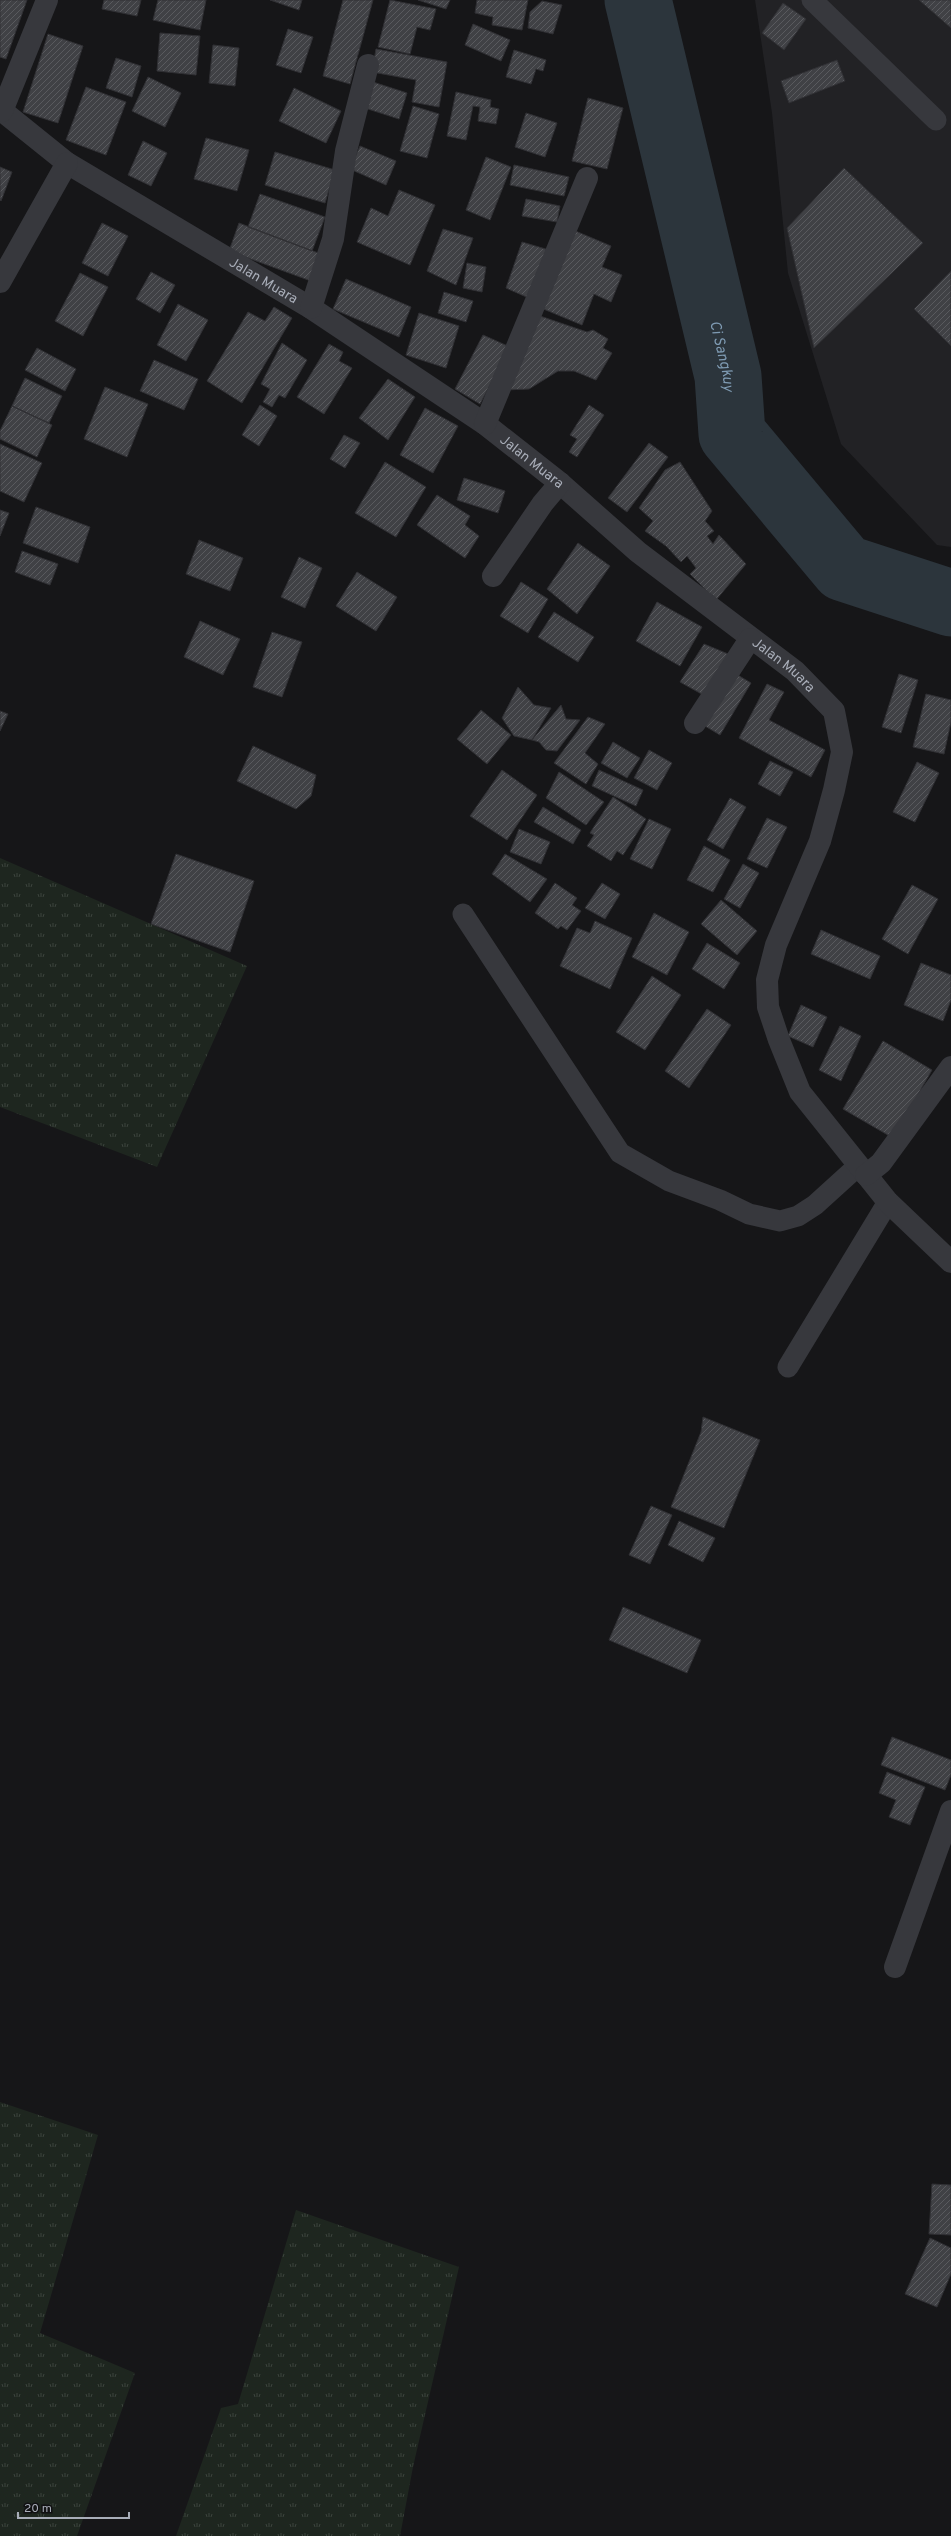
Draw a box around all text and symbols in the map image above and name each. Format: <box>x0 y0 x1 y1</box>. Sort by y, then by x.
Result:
street label: Jalan Muara <box>226 254 300 308</box>
water label: Ci Sangkuy <box>704 319 737 394</box>
street label: Jalan Muara <box>496 432 567 493</box>
street label: Jalan Muara <box>748 635 818 696</box>
scale bar <box>18 2494 129 2520</box>
text: 20 m <box>24 2501 52 2517</box>

